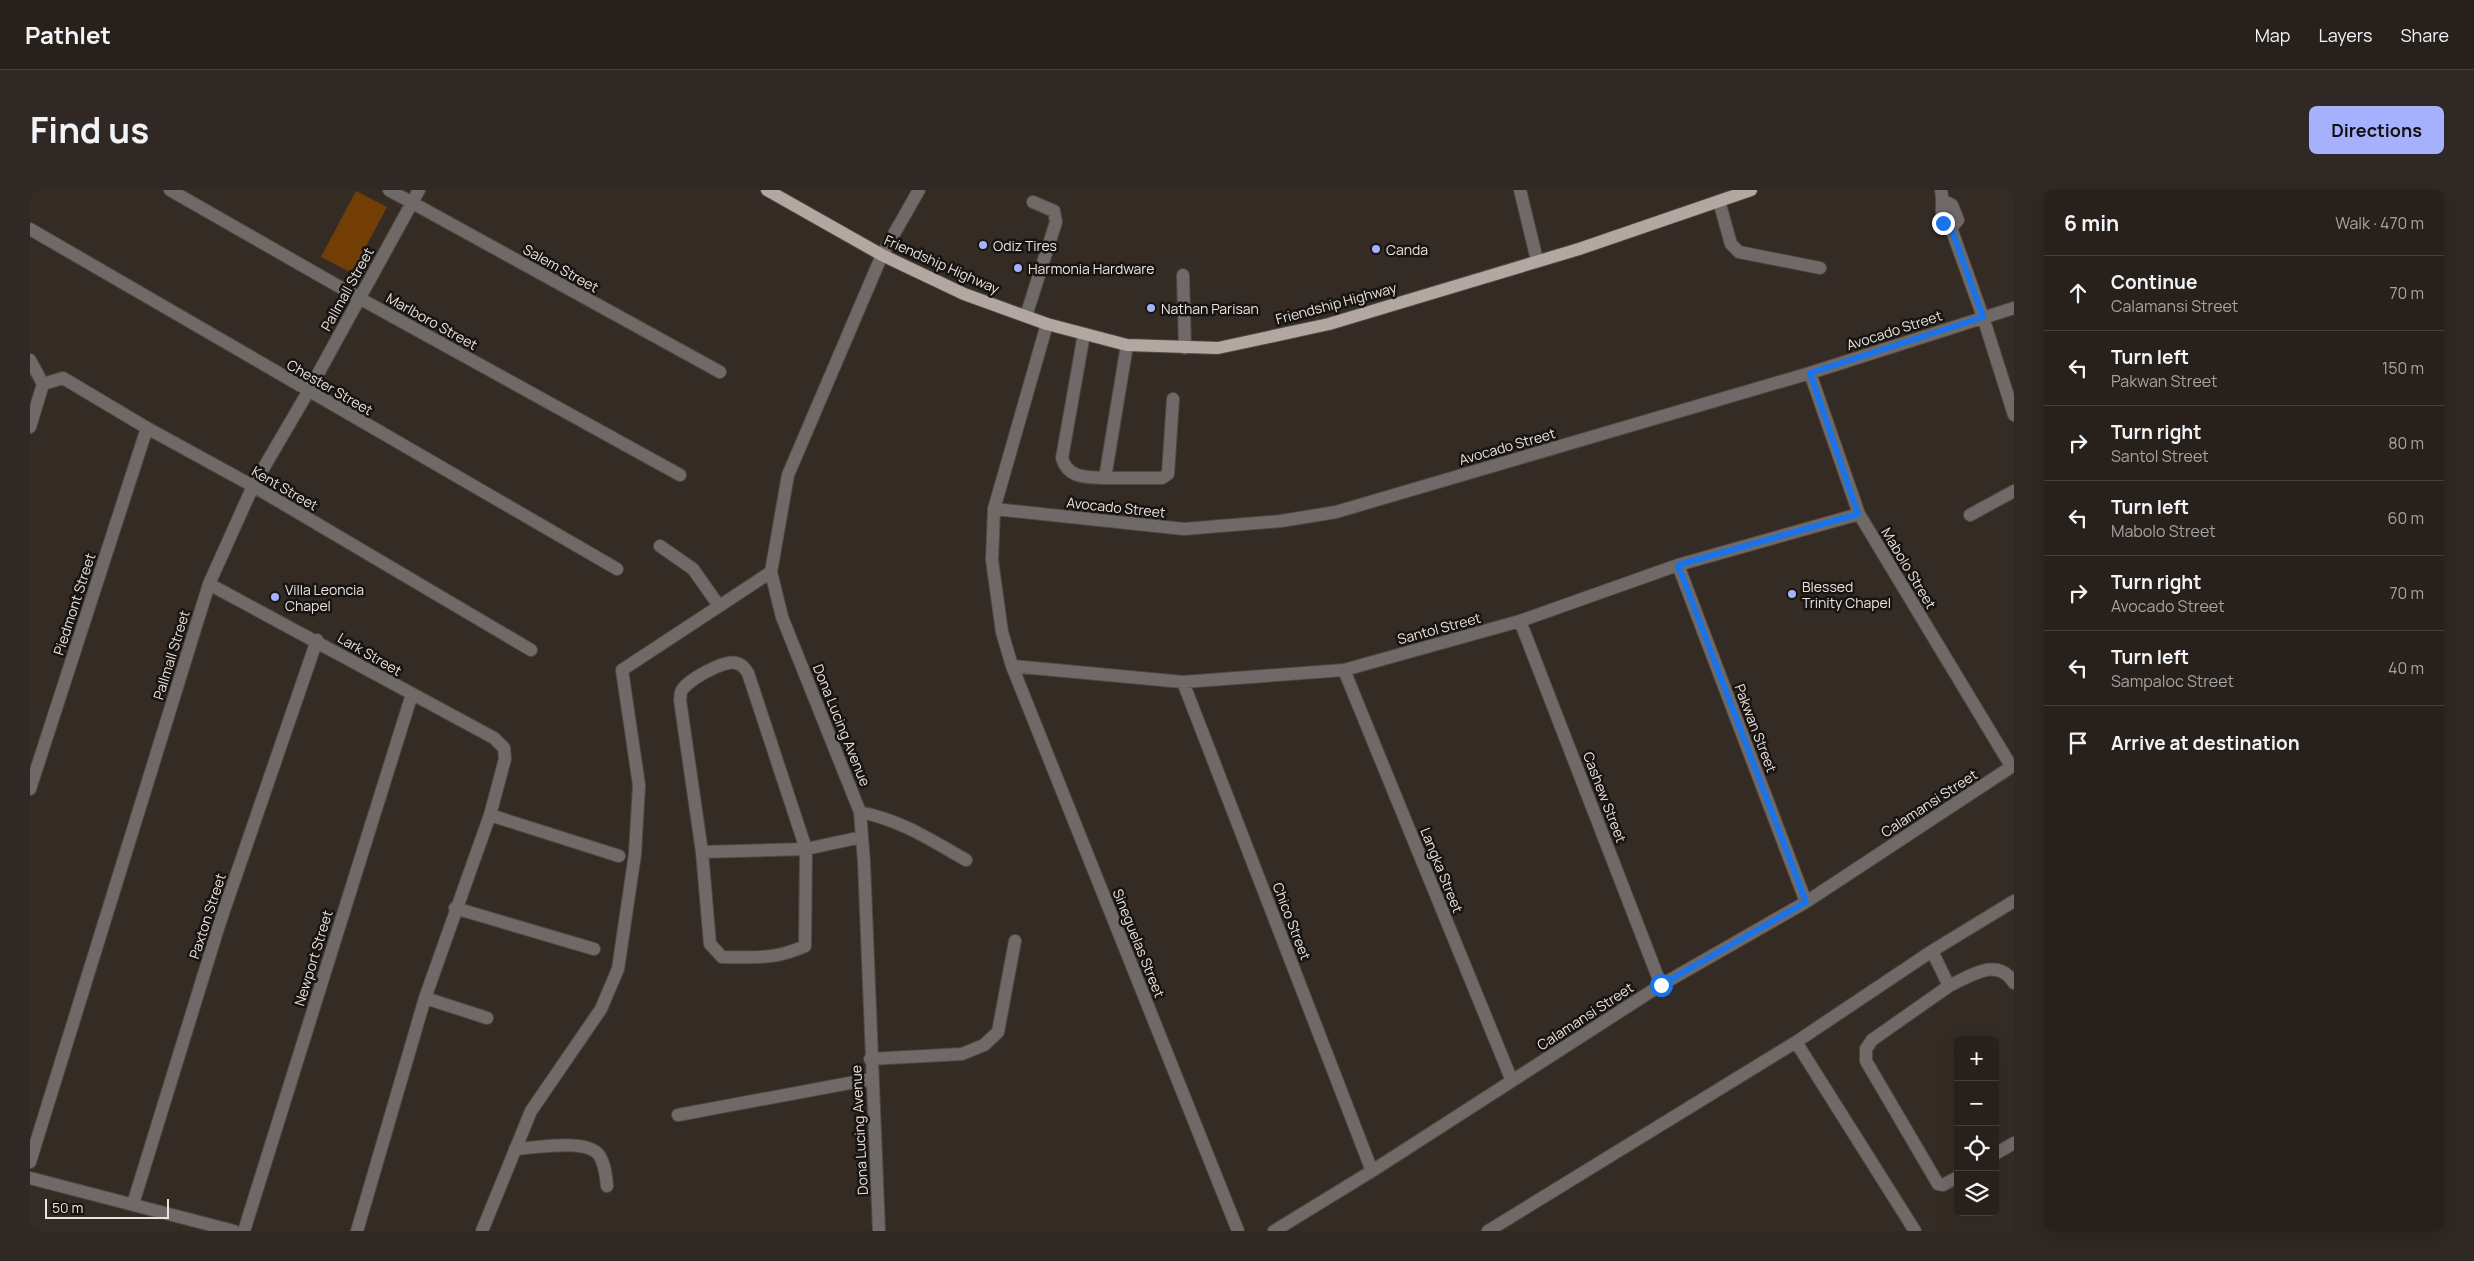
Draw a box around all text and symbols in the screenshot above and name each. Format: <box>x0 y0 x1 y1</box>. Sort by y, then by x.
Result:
text: Pathlet <box>25 18 111 51</box>
text: Map <box>2255 23 2290 47</box>
text: Layers <box>2318 23 2372 47</box>
text: Share <box>2400 23 2449 47</box>
text: Find us <box>30 106 149 154</box>
button: Directions <box>2309 106 2444 154</box>
text: 6 min <box>2064 209 2119 237</box>
route end <box>1932 212 1955 235</box>
text: Walk · 470 m <box>2335 212 2424 234</box>
street label: Friendship Highway <box>881 230 1003 298</box>
place label: Odiz Tires <box>993 236 1057 255</box>
street label: Salem Street <box>520 239 602 297</box>
marker: Odiz Tires <box>977 239 989 251</box>
place label: Canda <box>1386 240 1428 259</box>
marker: Canda <box>1370 243 1382 255</box>
street label: Pallmall Street <box>316 244 378 334</box>
place label: Harmonia Hardware <box>1028 259 1154 278</box>
marker: Harmonia Hardware <box>1012 262 1024 274</box>
text: Continue <box>2111 269 2197 295</box>
street label: Friendship Highway <box>1273 278 1399 328</box>
icon: ahead <box>2064 279 2092 307</box>
text: 70 m <box>2389 282 2424 304</box>
street label: Marlboro Street <box>383 288 481 354</box>
text: Calamansi Street <box>2111 295 2238 317</box>
place label: Nathan Parisan <box>1161 299 1259 318</box>
marker: Nathan Parisan <box>1145 302 1157 314</box>
street label: Avocado Street <box>1844 305 1945 354</box>
text: Turn left <box>2111 344 2189 370</box>
icon: left <box>2064 354 2092 382</box>
street label: Chester Street <box>284 355 377 420</box>
text: 150 m <box>2382 357 2424 379</box>
text: Pakwan Street <box>2111 370 2218 392</box>
text: Turn right <box>2111 419 2201 445</box>
street label: Avocado Street <box>1457 423 1558 469</box>
icon: right <box>2064 429 2092 457</box>
text: 80 m <box>2388 432 2424 454</box>
text: Santol Street <box>2111 445 2209 467</box>
street label: Kent Street <box>248 461 322 515</box>
street label: Avocado Street <box>1066 492 1167 522</box>
text: Turn left <box>2111 494 2189 520</box>
icon: left <box>2064 504 2092 532</box>
text: 60 m <box>2388 507 2424 529</box>
text: Mabolo Street <box>2111 520 2216 542</box>
street label: Mabolo Street <box>1877 524 1941 612</box>
street label: Piedmont Street <box>49 550 100 657</box>
text: Turn right <box>2111 569 2201 595</box>
place label: Blessed Trinity Chapel <box>1802 577 1891 612</box>
icon: right <box>2064 579 2092 607</box>
place label: Villa Leoncia Chapel <box>285 580 364 615</box>
text: 70 m <box>2389 582 2424 604</box>
marker: Blessed Trinity Chapel <box>1786 588 1798 600</box>
marker: Villa Leoncia Chapel <box>269 591 281 603</box>
text: Avocado Street <box>2111 595 2225 617</box>
street label: Pallmall Street <box>148 608 194 702</box>
street label: Santol Street <box>1395 608 1483 648</box>
street label: Lark Street <box>335 628 406 680</box>
text: Turn left <box>2111 644 2189 670</box>
icon: left <box>2064 654 2092 682</box>
text: 40 m <box>2388 657 2424 679</box>
street label: Dona Lucing Avenue <box>809 661 875 789</box>
text: Sampaloc Street <box>2111 670 2234 692</box>
street label: Pakwan Street <box>1730 681 1782 775</box>
icon: arrive <box>2064 729 2092 757</box>
text: Arrive at destination <box>2111 730 2300 756</box>
street label: Cashew Street <box>1579 749 1631 846</box>
street label: Calamansi Street <box>1877 764 1981 841</box>
street label: Langka Street <box>1416 825 1468 916</box>
street label: Paxton Street <box>184 870 230 961</box>
street label: Chico Street <box>1269 880 1316 963</box>
street label: Sineguelas Street <box>1109 886 1170 1000</box>
street label: Newport Street <box>289 907 337 1008</box>
route start <box>1650 974 1673 997</box>
street label: Calamansi Street <box>1533 977 1637 1054</box>
map controls <box>1954 1036 1999 1216</box>
button: + <box>1954 1036 1999 1081</box>
street label: Dona Lucing Avenue <box>846 1064 872 1196</box>
button: − <box>1954 1081 1999 1126</box>
button: locate <box>1954 1126 1999 1171</box>
button: layers <box>1954 1171 1999 1216</box>
scale bar <box>45 1196 169 1219</box>
text: 50 m <box>52 1198 83 1217</box>

